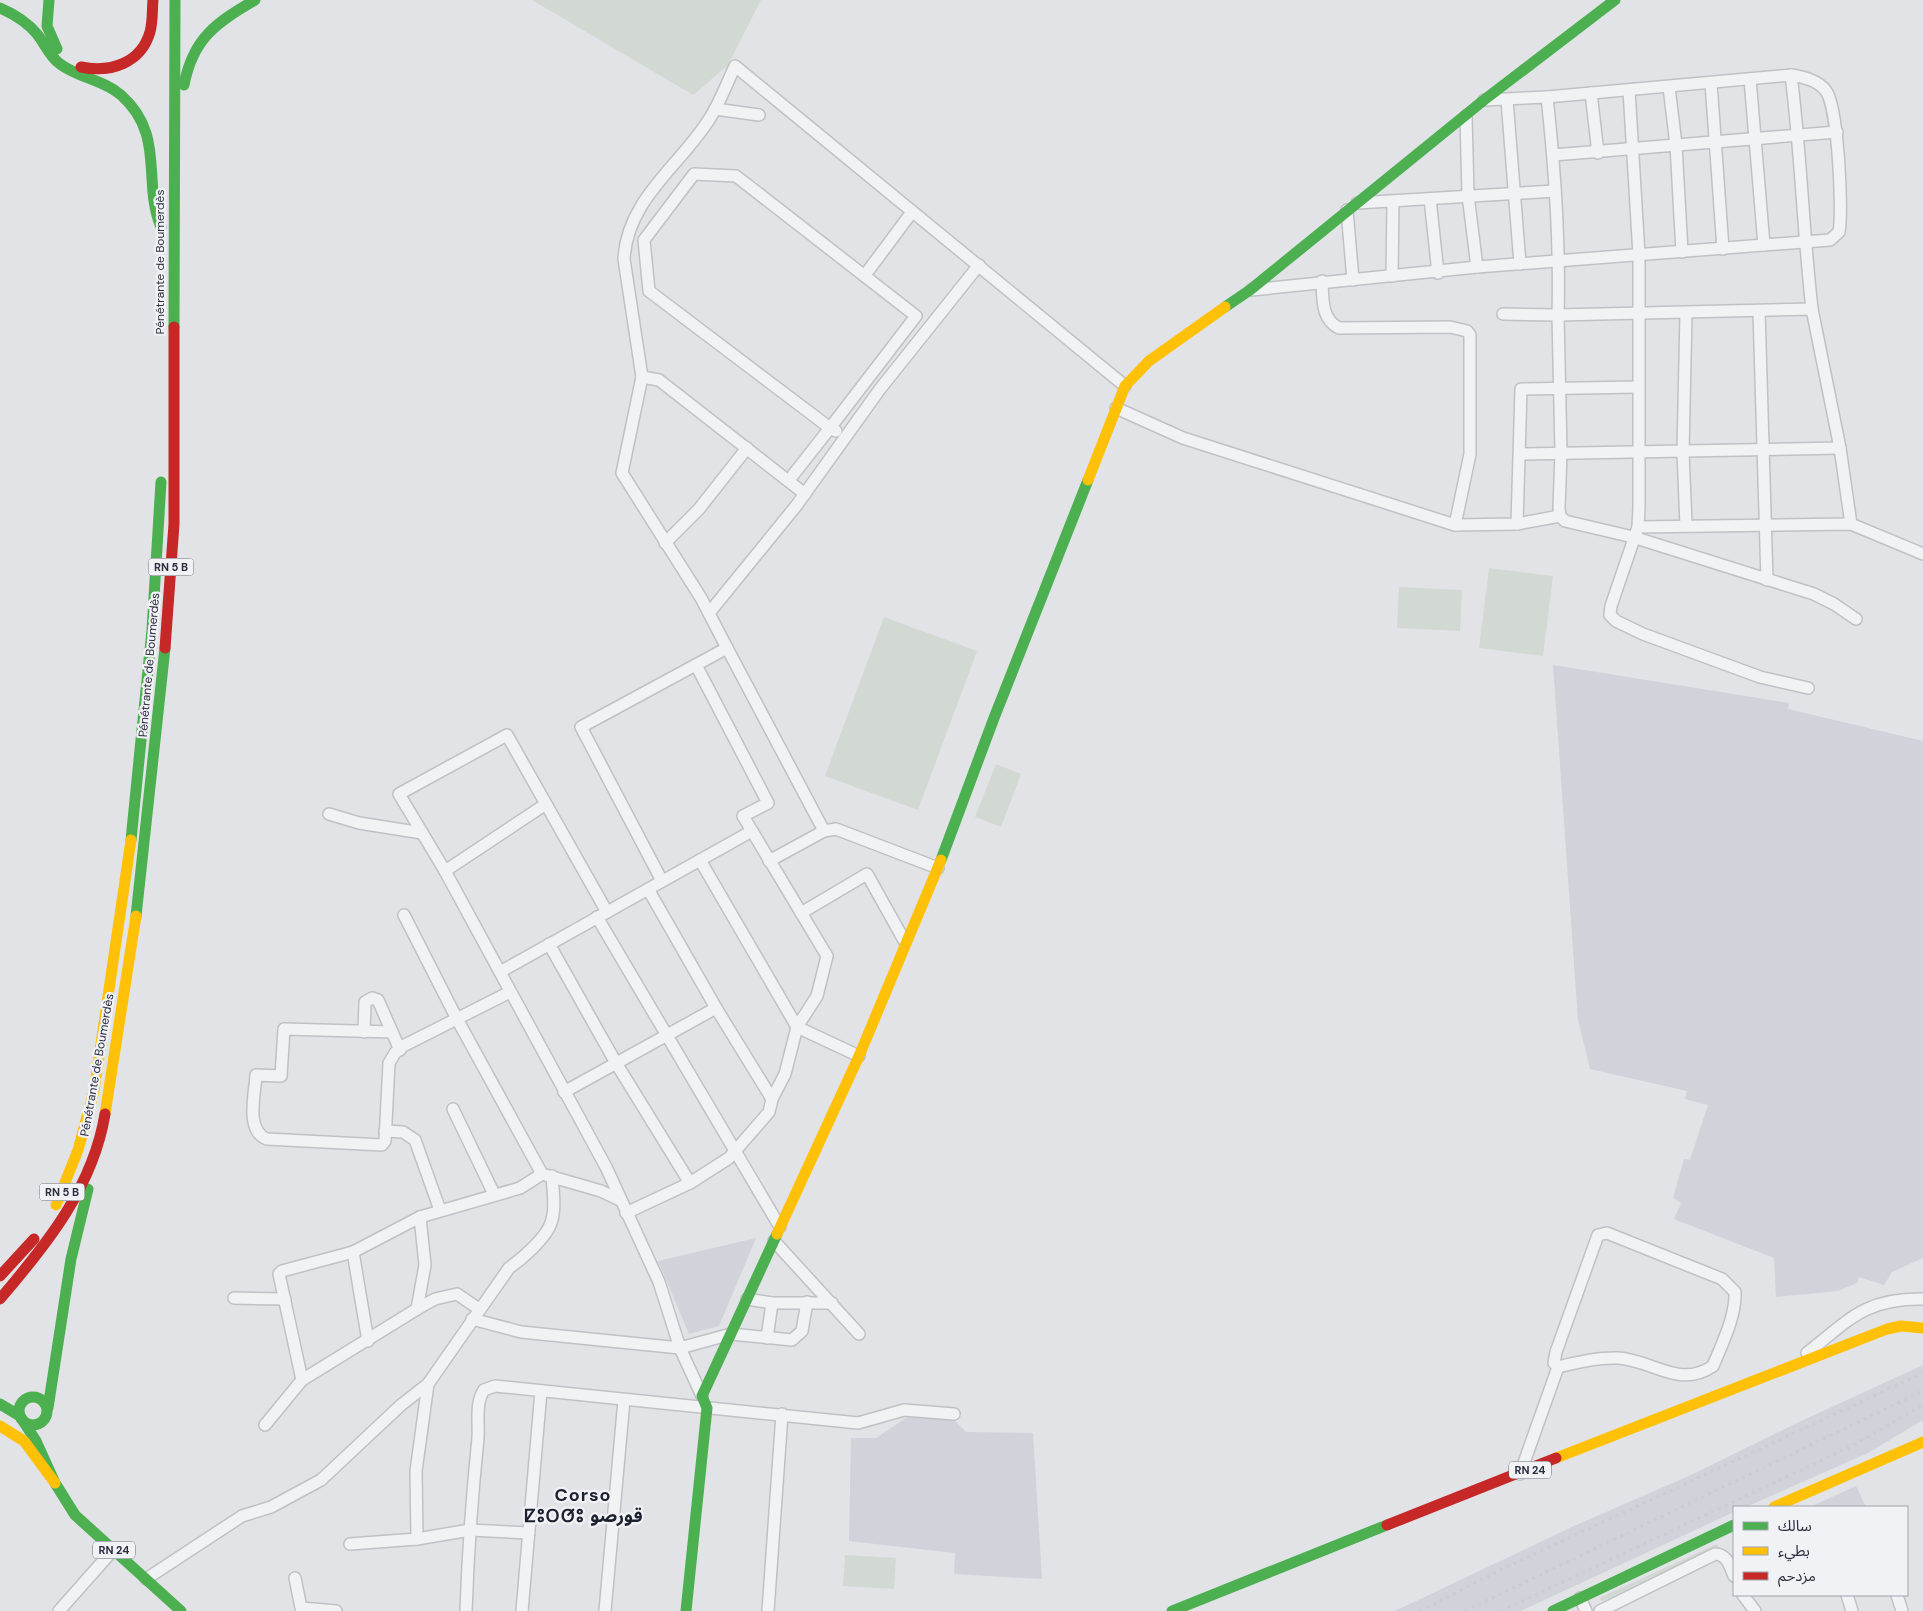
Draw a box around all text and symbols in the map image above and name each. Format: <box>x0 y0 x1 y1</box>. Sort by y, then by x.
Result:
street label: Pénétrante de Boumerdès <box>152 190 168 334</box>
road number: RN 5 B <box>148 558 194 576</box>
street label: Pénétrante de Boumerdès <box>135 592 163 738</box>
street label: Pénétrante de Boumerdès <box>77 992 117 1138</box>
road number: RN 5 B <box>40 1184 84 1200</box>
road number: RN 24 <box>1509 1462 1551 1478</box>
district label: Corso ⵇⵓⵔⵚⵓ قورصو <box>523 1483 643 1528</box>
legend <box>1733 1506 1908 1596</box>
text: سالك <box>1778 1516 1812 1536</box>
text: بطيء <box>1778 1541 1810 1562</box>
road number: RN 24 <box>93 1542 135 1558</box>
text: مزدحم <box>1778 1566 1816 1587</box>

